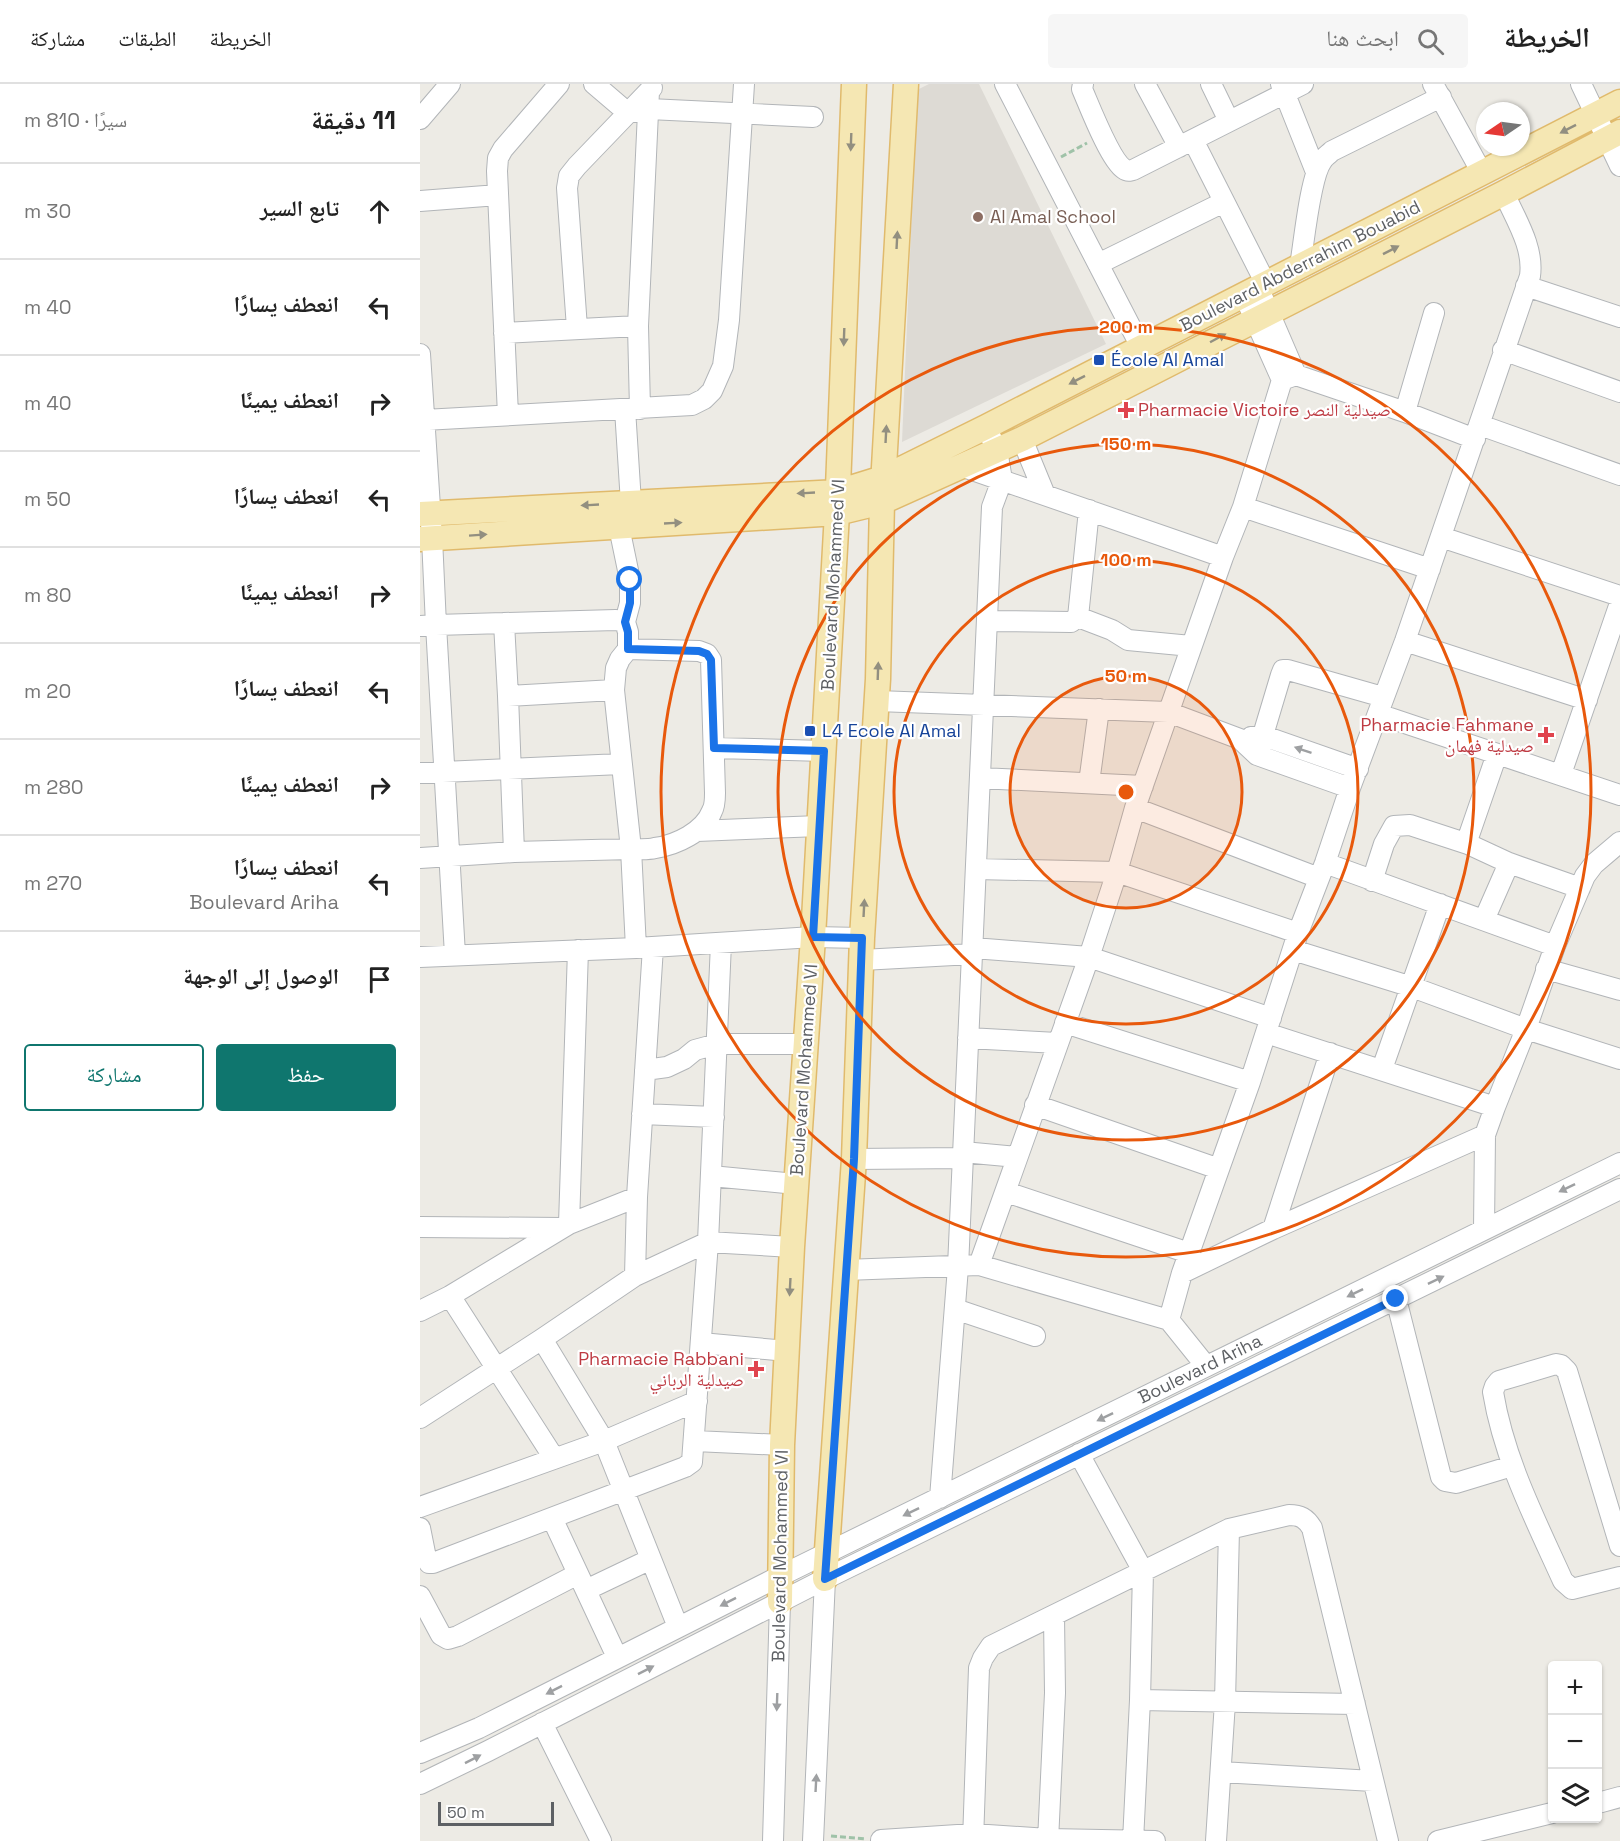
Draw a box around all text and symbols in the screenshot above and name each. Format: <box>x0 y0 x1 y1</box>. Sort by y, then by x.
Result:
search box <box>1048 14 1468 68</box>
text: الخريطة <box>1504 19 1590 55</box>
text: ابحث هنا <box>1326 24 1399 52</box>
text: مشاركة <box>30 25 85 52</box>
text: الطبقات <box>118 25 177 52</box>
text: الخريطة <box>210 25 271 52</box>
icon: search <box>1414 25 1447 58</box>
north arrow <box>1476 102 1530 156</box>
text: 11 دقيقة <box>311 103 396 137</box>
text: سيرًا · 810 m <box>24 107 127 133</box>
one-way arrow <box>1559 124 1576 134</box>
one-way arrow <box>846 133 856 152</box>
text: تابع السير <box>260 194 339 222</box>
icon: ahead <box>363 195 396 228</box>
street label: Boulevard Abderrahim Bouabid <box>1175 195 1424 336</box>
text: 30 m <box>24 198 71 224</box>
place label: Al Amal School <box>990 205 1116 228</box>
marker: Al Amal School <box>971 210 985 224</box>
one-way arrow <box>892 230 902 249</box>
one-way arrow <box>1383 245 1400 255</box>
text: انعطف يسارًا <box>234 290 339 318</box>
icon: left <box>363 291 396 324</box>
text: 40 m <box>24 294 72 320</box>
text: 200 m <box>1099 315 1153 338</box>
one-way arrow <box>839 328 848 347</box>
one-way arrow <box>1209 334 1226 343</box>
place label: École Al Amal <box>1111 348 1224 371</box>
marker: École Al Amal <box>1092 353 1106 367</box>
one-way arrow <box>1068 376 1085 385</box>
text: انعطف يمينًا <box>240 386 339 414</box>
icon: right <box>363 387 396 420</box>
text: 40 m <box>24 390 72 416</box>
place label: Pharmacie Victoire صيدلية النصر <box>1138 398 1391 421</box>
marker: Pharmacie Victoire صيدلية النصر <box>1119 403 1133 417</box>
one-way arrow <box>881 425 890 444</box>
text: 150 m <box>1101 432 1151 455</box>
street label: Boulevard Mohammed VI <box>815 478 850 692</box>
text: انعطف يسارًا <box>234 482 339 510</box>
icon: left <box>363 483 396 516</box>
text: 50 m <box>24 486 71 512</box>
one-way arrow <box>796 489 815 498</box>
one-way arrow <box>581 501 600 510</box>
one-way arrow <box>664 519 683 528</box>
one-way arrow <box>469 531 488 540</box>
text: 100 m <box>1100 548 1152 571</box>
route start <box>616 566 642 592</box>
text: انعطف يمينًا <box>240 578 339 606</box>
icon: right <box>363 579 396 612</box>
text: 80 m <box>24 582 72 608</box>
one-way arrow <box>873 662 883 681</box>
text: 50 m <box>1105 664 1147 687</box>
text: انعطف يسارًا <box>234 674 339 702</box>
icon: left <box>363 675 396 708</box>
text: 20 m <box>24 678 71 704</box>
place label: Pharmacie Fahmane صيدلية فهمان <box>1360 713 1534 757</box>
place label: L4 Ecole Al Amal <box>822 719 961 742</box>
marker: L4 Ecole Al Amal <box>803 724 817 738</box>
marker: Pharmacie Fahmane صيدلية فهمان <box>1539 728 1553 742</box>
one-way arrow <box>1294 744 1312 754</box>
text: انعطف يمينًا <box>240 770 339 798</box>
icon: right <box>363 771 396 804</box>
text: 280 m <box>24 774 84 800</box>
centre of rings <box>1116 782 1136 802</box>
text: انعطف يسارًا <box>234 853 339 881</box>
icon: left <box>363 867 396 900</box>
text: 270 m <box>24 870 82 896</box>
text: Boulevard Ariha <box>189 889 339 915</box>
one-way arrow <box>859 898 869 917</box>
text: الوصول إلى الوجهة <box>183 962 339 990</box>
icon: arrive <box>363 963 396 996</box>
street label: Boulevard Mohammed VI <box>785 963 822 1177</box>
button: مشاركة <box>24 1044 204 1111</box>
button: حفظ <box>216 1044 396 1111</box>
one-way arrow <box>1559 1184 1576 1193</box>
one-way arrow <box>1427 1275 1444 1284</box>
one-way arrow <box>785 1277 794 1296</box>
route end <box>1382 1285 1408 1311</box>
one-way arrow <box>1346 1288 1363 1298</box>
street label: Boulevard Ariha <box>1134 1329 1265 1408</box>
place label: Pharmacie Rabbani صيدلية الرباني <box>578 1347 744 1395</box>
marker: Pharmacie Rabbani صيدلية الرباني <box>749 1362 763 1376</box>
one-way arrow <box>1096 1412 1113 1421</box>
street label: Boulevard Mohammed VI <box>766 1450 793 1662</box>
one-way arrow <box>902 1507 920 1517</box>
one-way arrow <box>719 1598 736 1607</box>
map controls <box>1548 1661 1602 1823</box>
button: + <box>1548 1661 1602 1715</box>
one-way arrow <box>638 1665 655 1675</box>
one-way arrow <box>545 1685 562 1695</box>
one-way arrow <box>773 1692 782 1711</box>
button: − <box>1548 1715 1602 1769</box>
one-way arrow <box>464 1754 481 1764</box>
button: layers <box>1548 1769 1602 1823</box>
one-way arrow <box>811 1773 821 1792</box>
scale bar <box>438 1799 554 1826</box>
text: 50 m <box>447 1802 485 1823</box>

